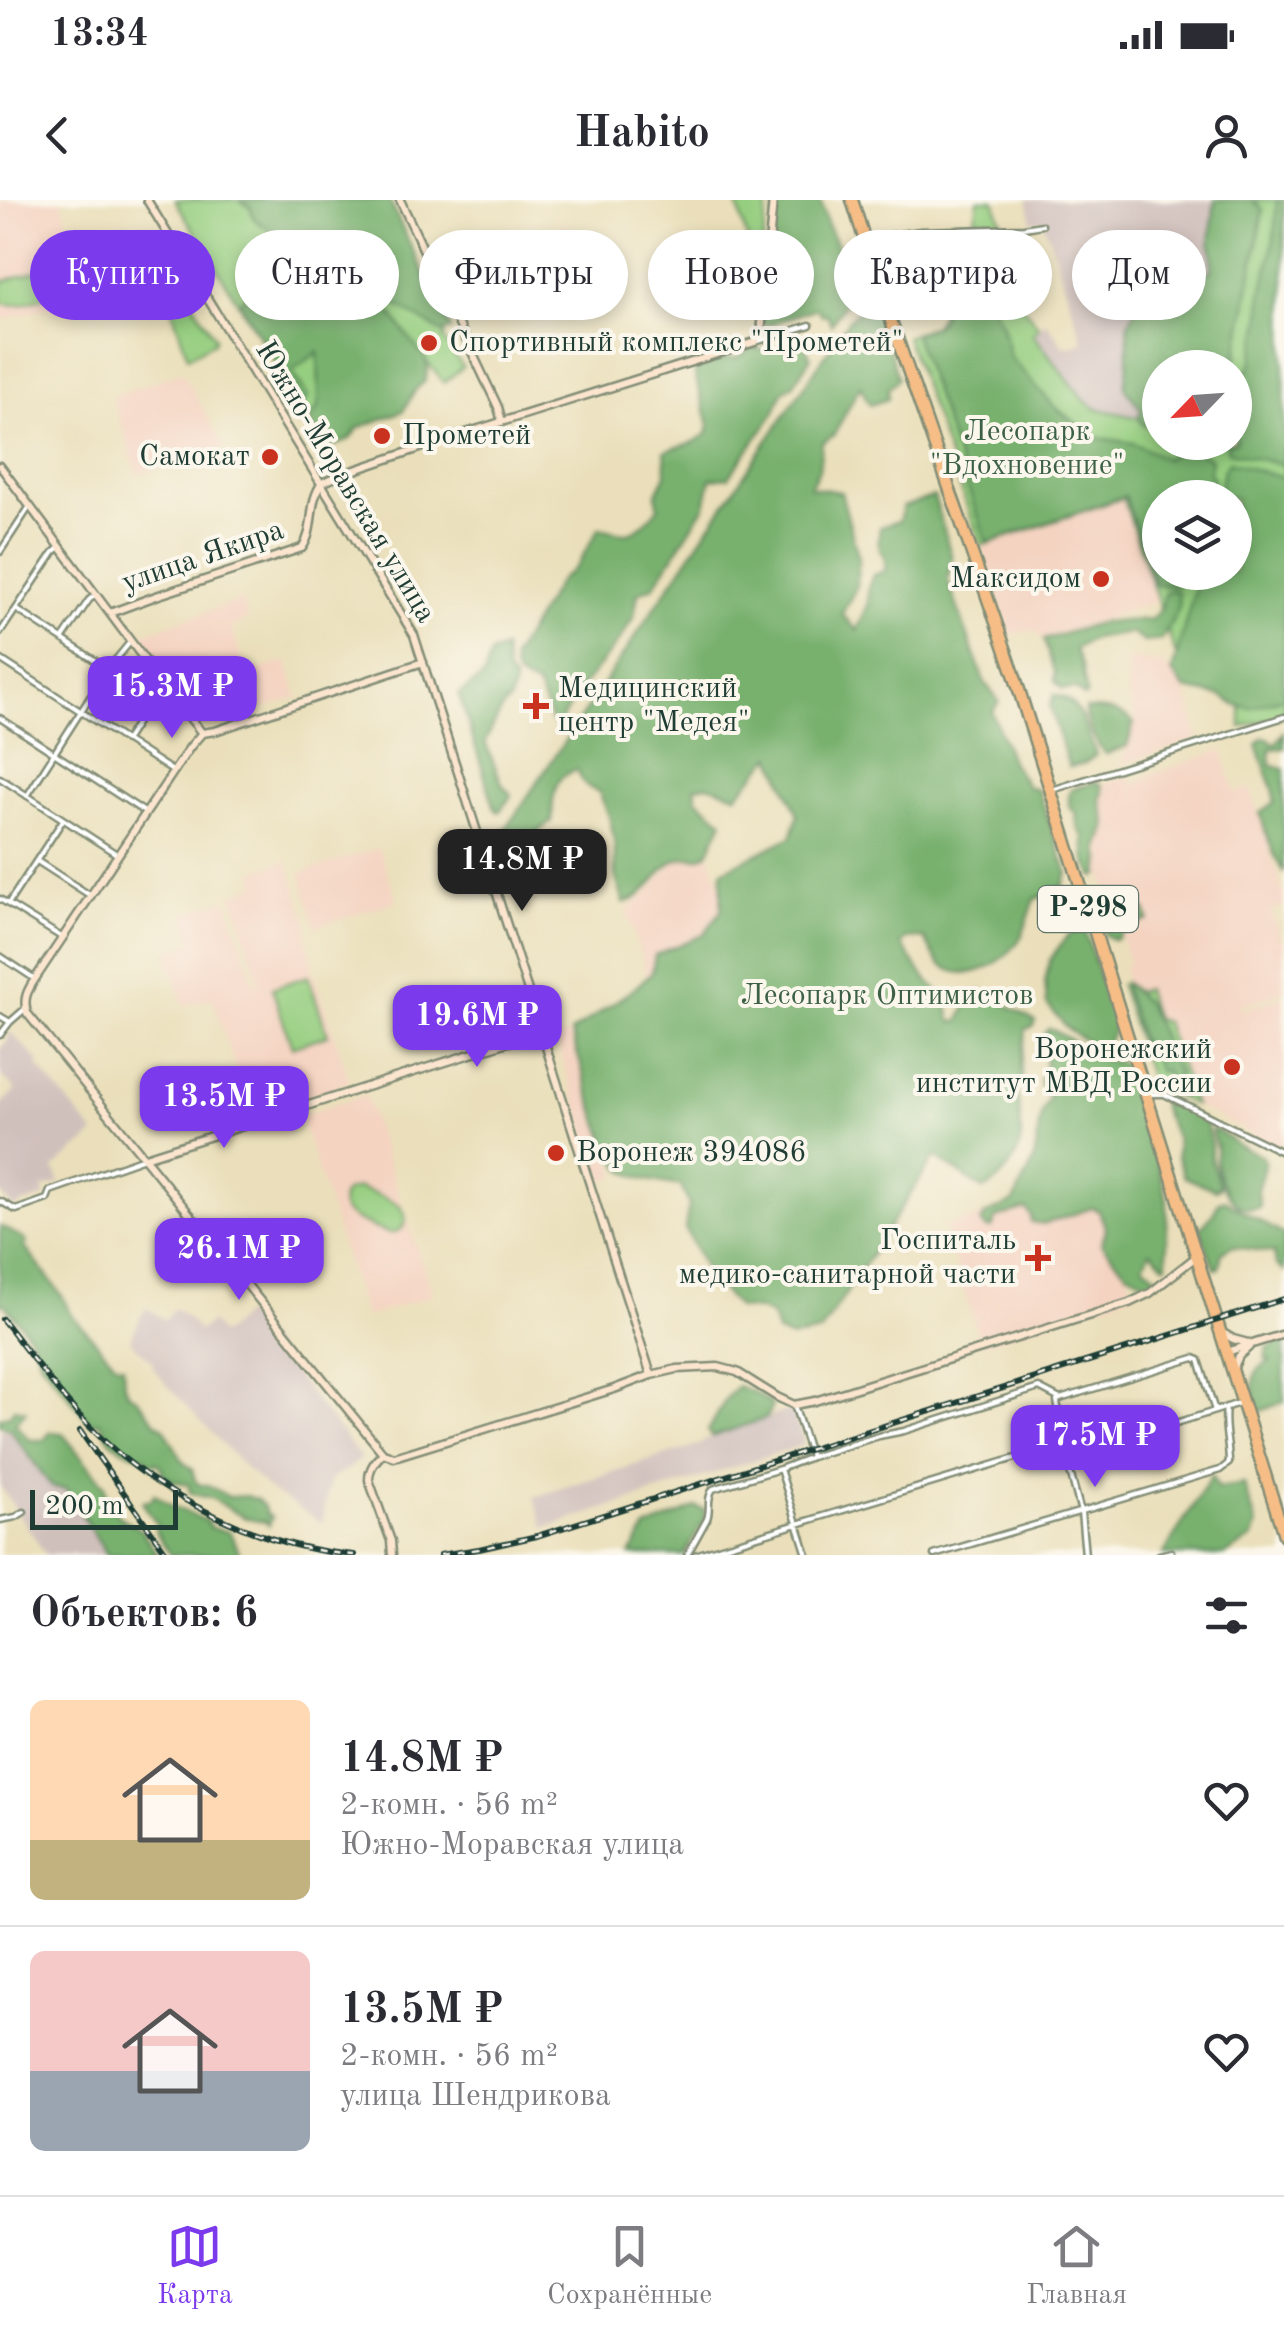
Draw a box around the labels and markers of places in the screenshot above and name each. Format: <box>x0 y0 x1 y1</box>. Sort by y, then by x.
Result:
place label: Спортивный комплекс "Прометей" <box>449 328 903 358</box>
marker: Спортивный комплекс "Прометей" <box>418 332 440 354</box>
place label: Прометей <box>402 421 531 451</box>
marker: Прометей <box>371 425 393 447</box>
place label: Самокат <box>139 442 250 472</box>
marker: Самокат <box>259 446 281 468</box>
place label: Максидом <box>950 564 1081 594</box>
marker: Максидом <box>1090 568 1112 590</box>
pin: 15.3M ₽ <box>80 656 264 741</box>
place label: Медицинский центр "Медея" <box>558 674 749 738</box>
marker: Медицинский центр "Медея" <box>523 693 549 719</box>
pin: 14.8M ₽ <box>430 829 614 914</box>
pin: 19.6M ₽ <box>385 985 569 1070</box>
place label: Воронежский институт МВД России <box>916 1035 1212 1099</box>
marker: Воронежский институт МВД России <box>1221 1056 1243 1078</box>
pin: 13.5M ₽ <box>132 1066 316 1151</box>
place label: Воронеж 394086 <box>576 1138 807 1168</box>
marker: Воронеж 394086 <box>545 1142 567 1164</box>
pin: 26.1M ₽ <box>147 1218 331 1303</box>
place label: Госпиталь медико-санитарной части <box>679 1226 1016 1290</box>
marker: Госпиталь медико-санитарной части <box>1025 1245 1051 1271</box>
pin: 17.5M ₽ <box>1003 1405 1187 1490</box>

